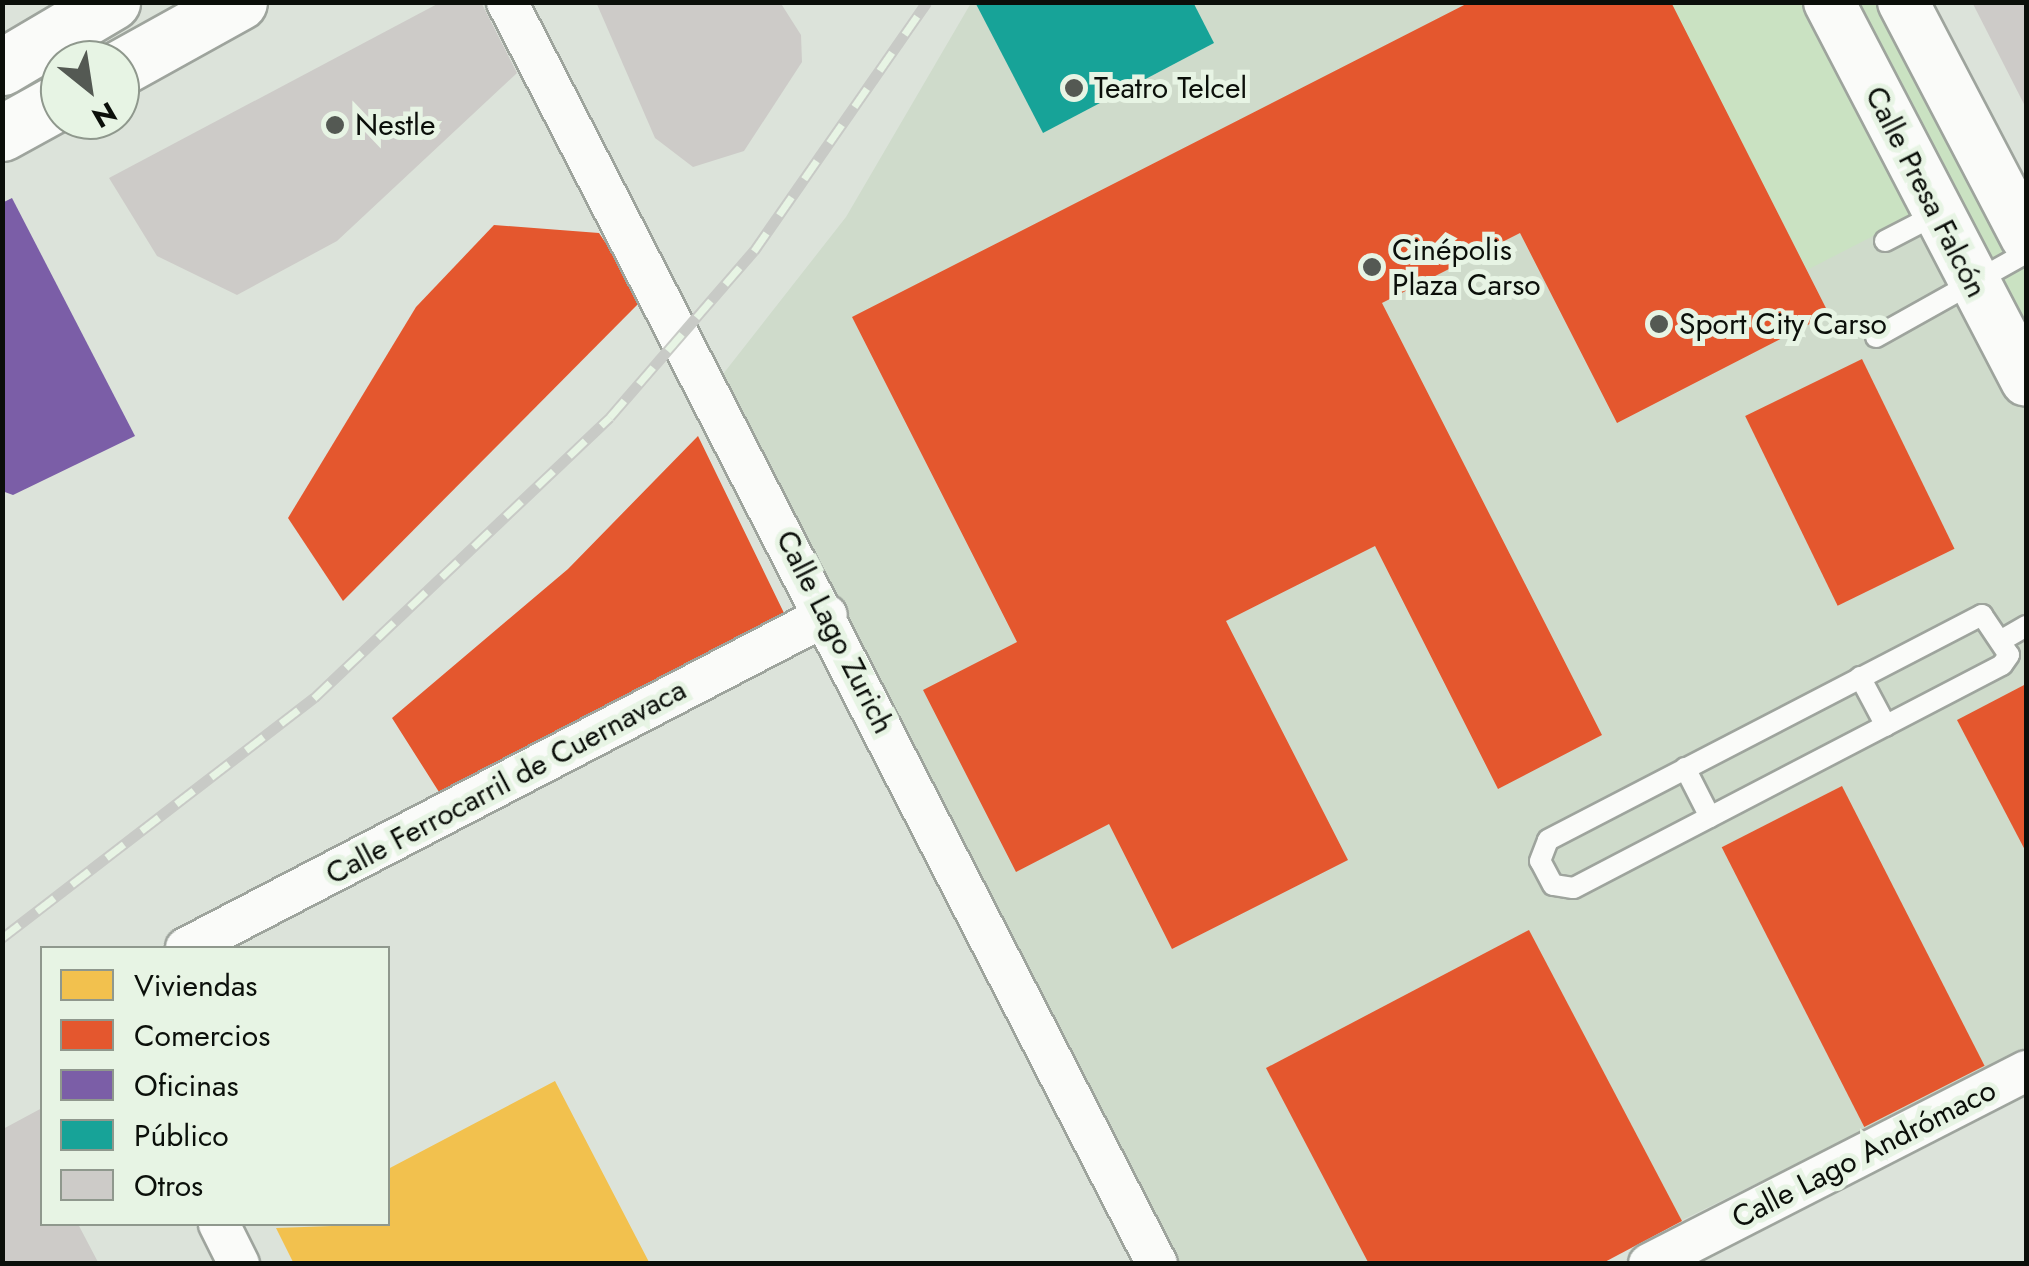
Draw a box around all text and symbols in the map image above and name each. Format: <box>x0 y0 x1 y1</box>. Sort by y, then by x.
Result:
north arrow <box>40 40 140 140</box>
place label: Teatro Telcel <box>1094 70 1247 106</box>
marker: Teatro Telcel <box>1063 77 1085 99</box>
street label: Calle Presa Falcón <box>1857 81 1995 303</box>
text: N <box>84 91 124 138</box>
place label: Nestle <box>355 107 435 143</box>
marker: Nestle <box>324 114 346 136</box>
place label: Cinépolis Plaza Carso <box>1392 232 1541 302</box>
marker: Cinépolis Plaza Carso <box>1361 256 1383 278</box>
place label: Sport City Carso <box>1679 306 1887 342</box>
marker: Sport City Carso <box>1648 313 1670 335</box>
street label: Calle Lago Zurich <box>768 524 902 740</box>
street label: Calle Ferrocarril de Cuernavaca <box>320 672 692 892</box>
legend <box>40 946 390 1226</box>
text: Viviendas <box>134 964 257 1007</box>
text: Comercios <box>134 1014 270 1057</box>
text: Oficinas <box>134 1064 239 1107</box>
street label: Calle Lago Andrómaco <box>1726 1072 2002 1236</box>
text: Público <box>134 1114 229 1157</box>
text: Otros <box>134 1164 203 1207</box>

